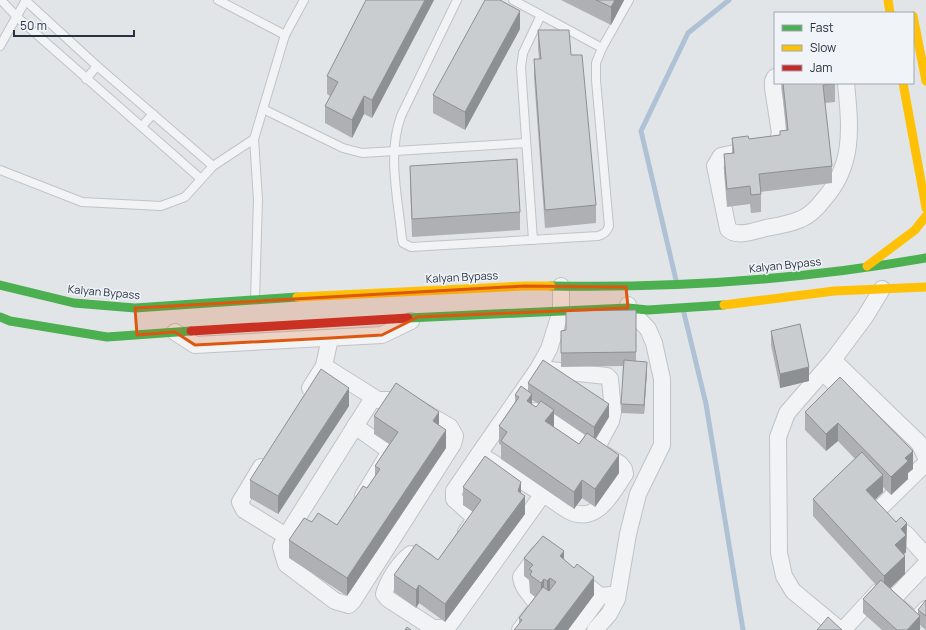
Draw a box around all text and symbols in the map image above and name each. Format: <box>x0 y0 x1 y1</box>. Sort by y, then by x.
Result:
scale bar <box>14 12 134 38</box>
legend <box>774 12 914 84</box>
text: 50 m <box>20 17 47 34</box>
text: Fast <box>810 19 834 36</box>
text: Slow <box>810 39 836 56</box>
text: Jam <box>810 59 832 76</box>
street label: Kalyan Bypass <box>748 253 822 276</box>
street label: Kalyan Bypass <box>425 267 499 286</box>
street label: Kalyan Bypass <box>67 281 141 302</box>

